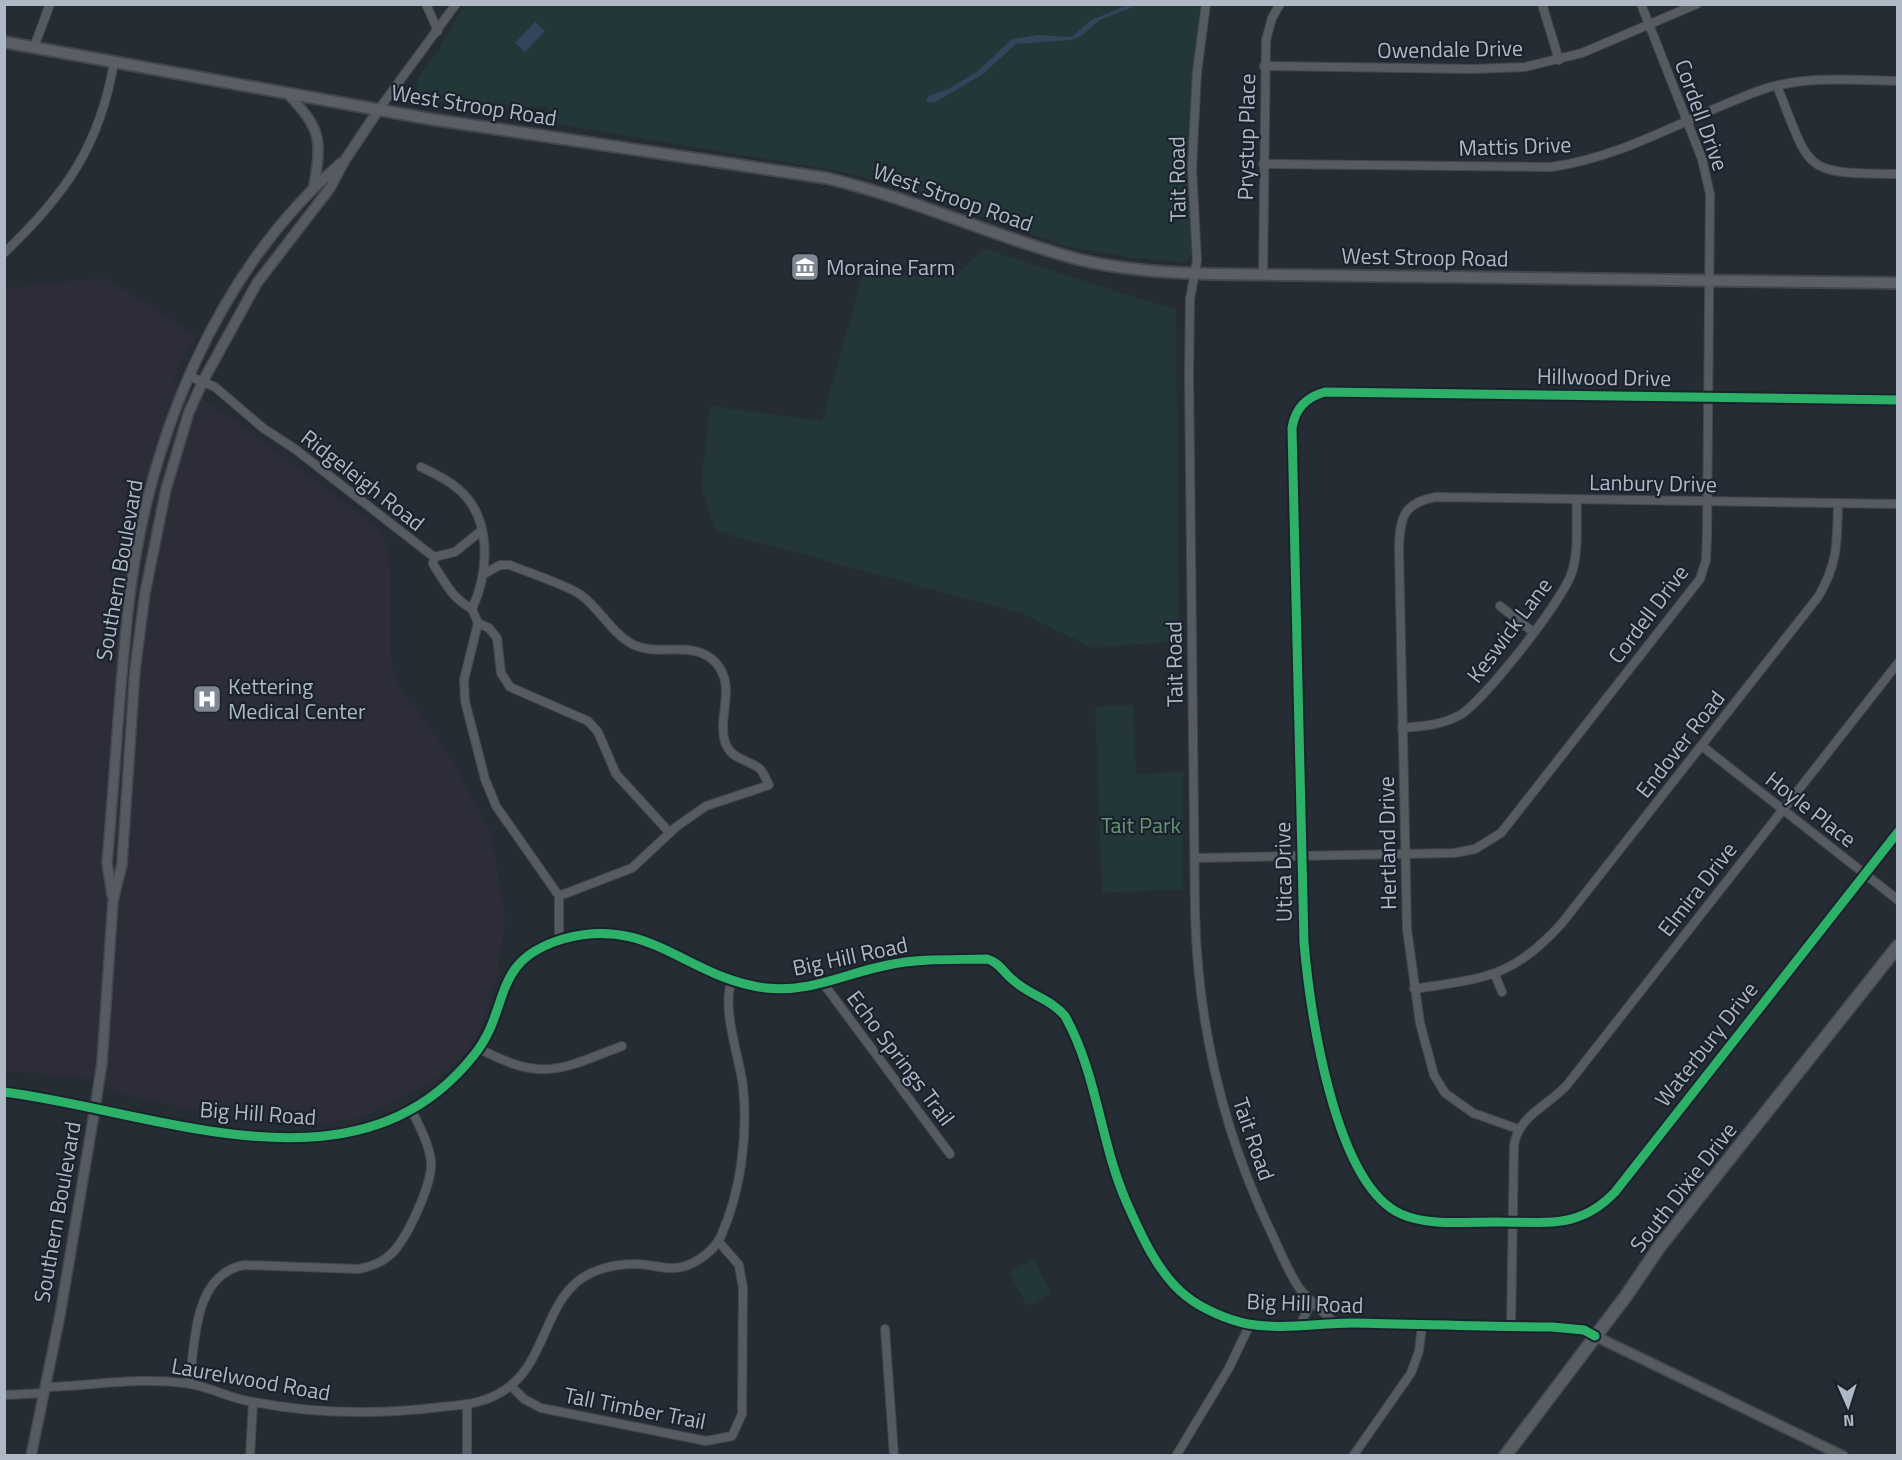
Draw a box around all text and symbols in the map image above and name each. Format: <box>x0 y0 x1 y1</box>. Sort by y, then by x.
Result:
street label: Owendale Drive <box>1377 31 1523 67</box>
street label: Cordell Drive <box>1666 54 1738 176</box>
street label: Prystup Place <box>1228 73 1264 201</box>
street label: West Stroop Road <box>389 75 559 135</box>
street label: Mattis Drive <box>1458 127 1572 165</box>
street label: Tait Road <box>1159 136 1195 222</box>
street label: West Stroop Road <box>868 154 1038 240</box>
street label: West Stroop Road <box>1341 239 1509 275</box>
place label: Moraine Farm <box>826 250 955 284</box>
museum icon: Moraine Farm <box>789 251 821 283</box>
street label: Hillwood Drive <box>1537 359 1671 395</box>
street label: Ridgeleigh Road <box>294 421 432 539</box>
street label: Lanbury Drive <box>1589 465 1717 501</box>
street label: Southern Boulevard <box>86 477 152 663</box>
street label: Cordell Drive <box>1599 557 1697 671</box>
street label: Keswick Lane <box>1458 570 1560 690</box>
street label: Tait Road <box>1156 621 1192 707</box>
place label: Kettering Medical Center <box>228 669 366 728</box>
hospital icon: Kettering Medical Center <box>191 683 223 715</box>
street label: Endover Road <box>1627 683 1733 805</box>
street label: Hoyle Place <box>1758 763 1864 855</box>
street label: Hertland Drive <box>1369 776 1405 910</box>
park label: Tait Park <box>1101 808 1182 842</box>
street label: Utica Drive <box>1265 822 1301 922</box>
street label: Elmira Drive <box>1649 834 1745 944</box>
street label: Big Hill Road <box>789 927 911 985</box>
street label: Waterbury Drive <box>1646 974 1766 1114</box>
street label: Echo Springs Trail <box>839 983 963 1133</box>
street label: Big Hill Road <box>199 1092 317 1134</box>
street label: Tait Road <box>1224 1093 1284 1185</box>
street label: South Dixie Drive <box>1621 1115 1745 1259</box>
street label: Southern Boulevard <box>24 1119 90 1305</box>
street label: Big Hill Road <box>1246 1284 1364 1322</box>
street label: Laurelwood Road <box>169 1348 333 1410</box>
north arrow <box>1818 1376 1878 1436</box>
street label: Tall Timber Trail <box>561 1378 709 1438</box>
text: N <box>1843 1409 1855 1433</box>

